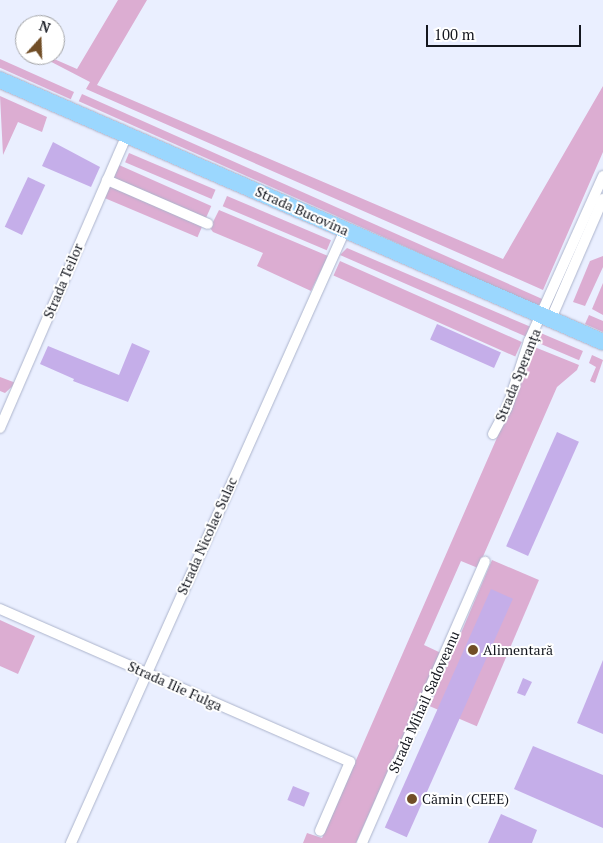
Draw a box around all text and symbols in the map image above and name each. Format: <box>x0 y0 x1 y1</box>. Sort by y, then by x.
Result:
north arrow <box>15 15 65 65</box>
scale bar <box>428 15 583 47</box>
text: N <box>37 16 53 37</box>
text: 100 m <box>434 24 475 44</box>
street label: Strada Bucovina <box>253 183 351 239</box>
street label: Strada Teilor <box>40 241 86 321</box>
street label: Strada Speranța <box>492 326 544 424</box>
street label: Strada Nicolae Sulac <box>174 475 240 597</box>
street label: Strada Mihail Sadoveanu <box>385 628 463 776</box>
place label: Alimentară <box>483 642 553 658</box>
marker: Alimentară <box>467 644 479 656</box>
street label: Strada Ilie Fulga <box>125 658 225 714</box>
place label: Cămin (CEEE) <box>422 791 509 807</box>
marker: Cămin (CEEE) <box>406 793 418 805</box>

